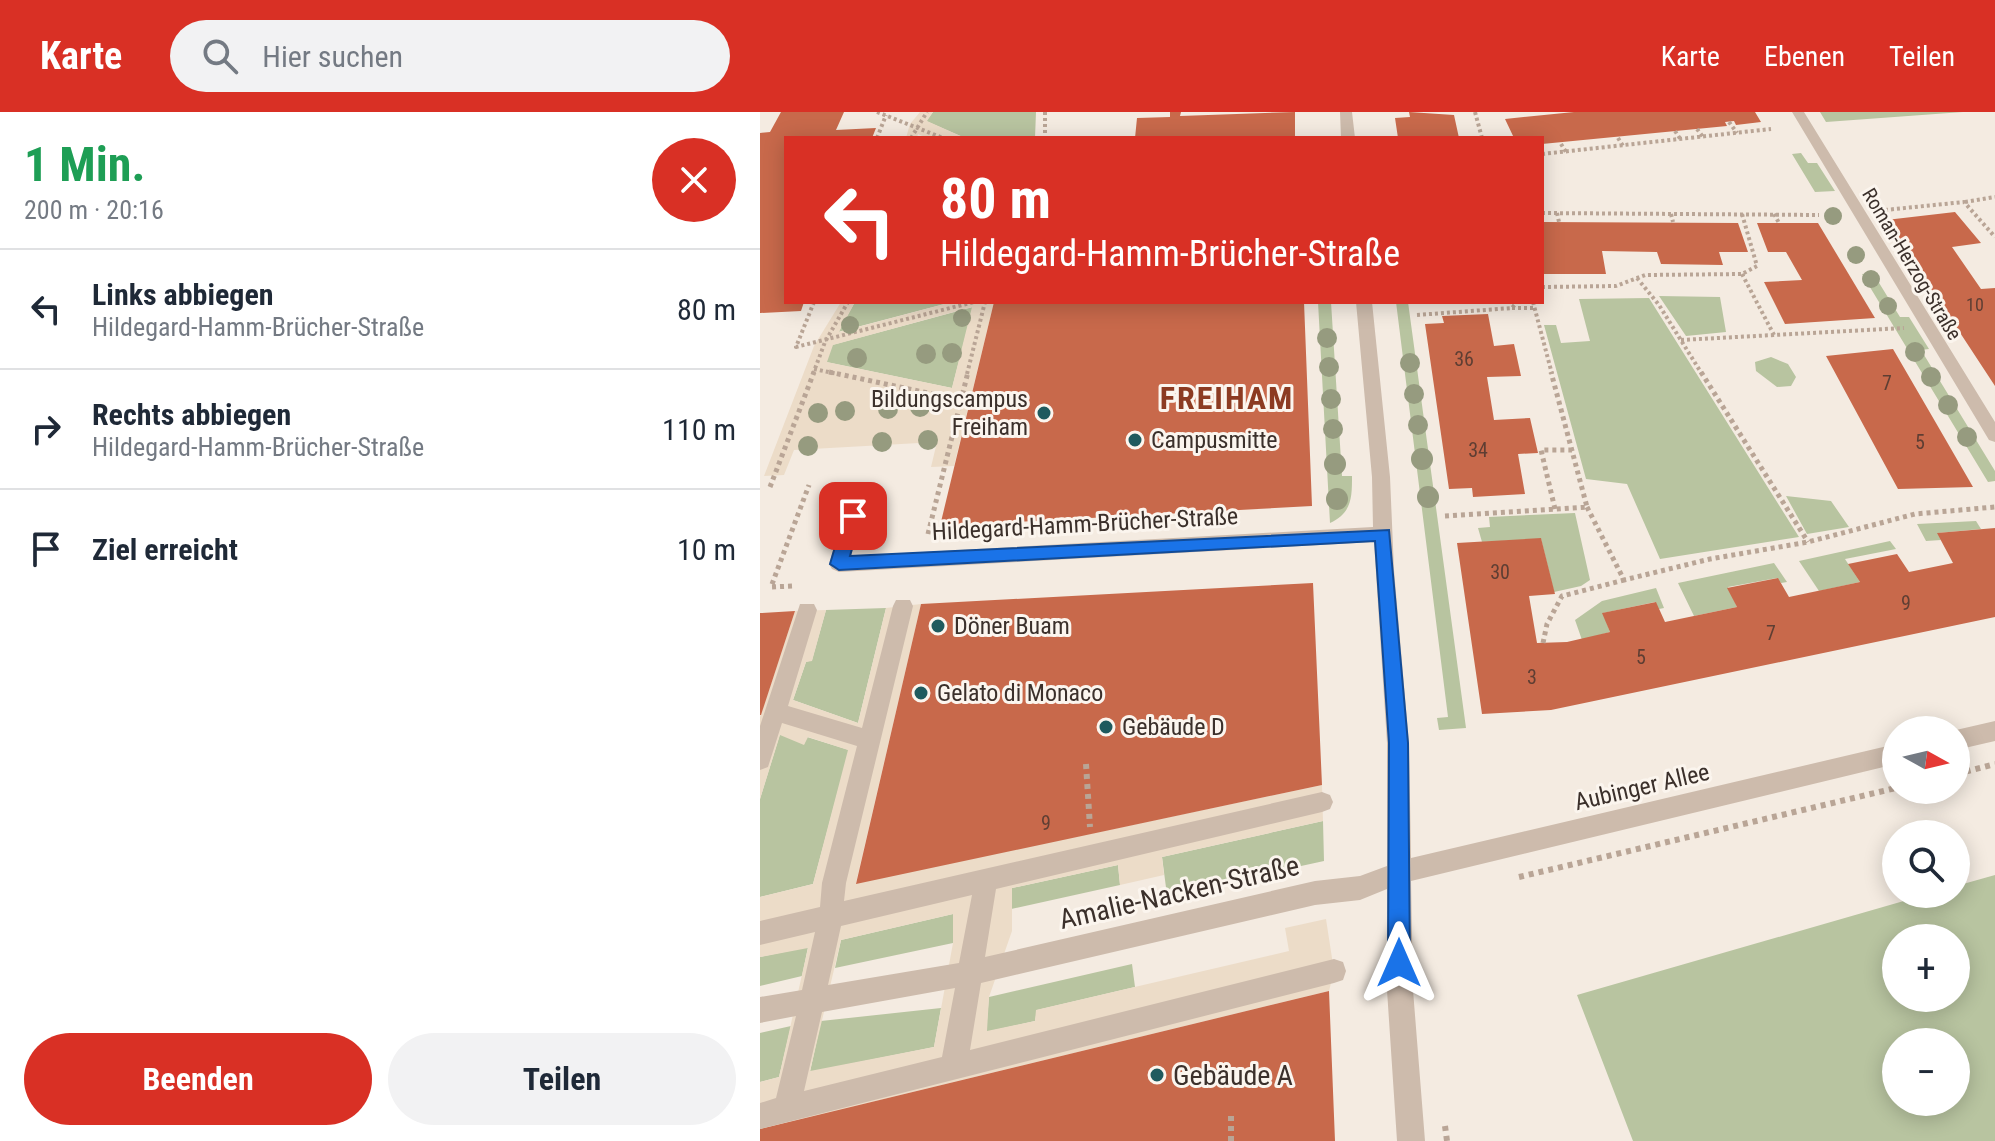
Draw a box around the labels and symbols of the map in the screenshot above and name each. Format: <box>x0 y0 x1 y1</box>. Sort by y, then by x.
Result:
street label: Roman-Herzog-Straße <box>1857 184 1967 344</box>
house number: 10 <box>1966 294 1984 315</box>
house number: 36 <box>1454 347 1474 371</box>
house number: 7 <box>1882 371 1892 395</box>
district label: FREIHAM <box>1160 379 1294 417</box>
place label: Bildungscampus Freiham <box>871 385 1028 441</box>
marker: Bildungscampus Freiham <box>1035 404 1053 422</box>
place label: Campusmitte <box>1151 426 1278 454</box>
house number: 5 <box>1915 430 1925 454</box>
marker: Campusmitte <box>1126 431 1144 449</box>
house number: 34 <box>1468 438 1488 462</box>
pin <box>819 482 887 550</box>
street label: Hildegard-Hamm-Brücher-Straße <box>931 502 1239 546</box>
house number: 30 <box>1490 560 1510 584</box>
house number: 9 <box>1901 591 1911 615</box>
place label: Döner Buam <box>954 612 1070 640</box>
marker: Döner Buam <box>929 617 947 635</box>
house number: 7 <box>1766 621 1776 645</box>
house number: 5 <box>1636 645 1646 669</box>
house number: 3 <box>1527 665 1537 689</box>
place label: Gelato di Monaco <box>937 679 1103 707</box>
marker: Gelato di Monaco <box>912 684 930 702</box>
place label: Gebäude D <box>1122 713 1225 741</box>
north arrow <box>1882 716 1970 804</box>
marker: Gebäude D <box>1097 718 1115 736</box>
street label: Aubinger Allee <box>1572 758 1712 816</box>
house number: 9 <box>1041 811 1051 835</box>
street label: Amalie-Nacken-Straße <box>1056 849 1302 936</box>
position arrow <box>1357 921 1441 1005</box>
place label: Gebäude A <box>1173 1059 1293 1092</box>
marker: Gebäude A <box>1148 1066 1166 1084</box>

